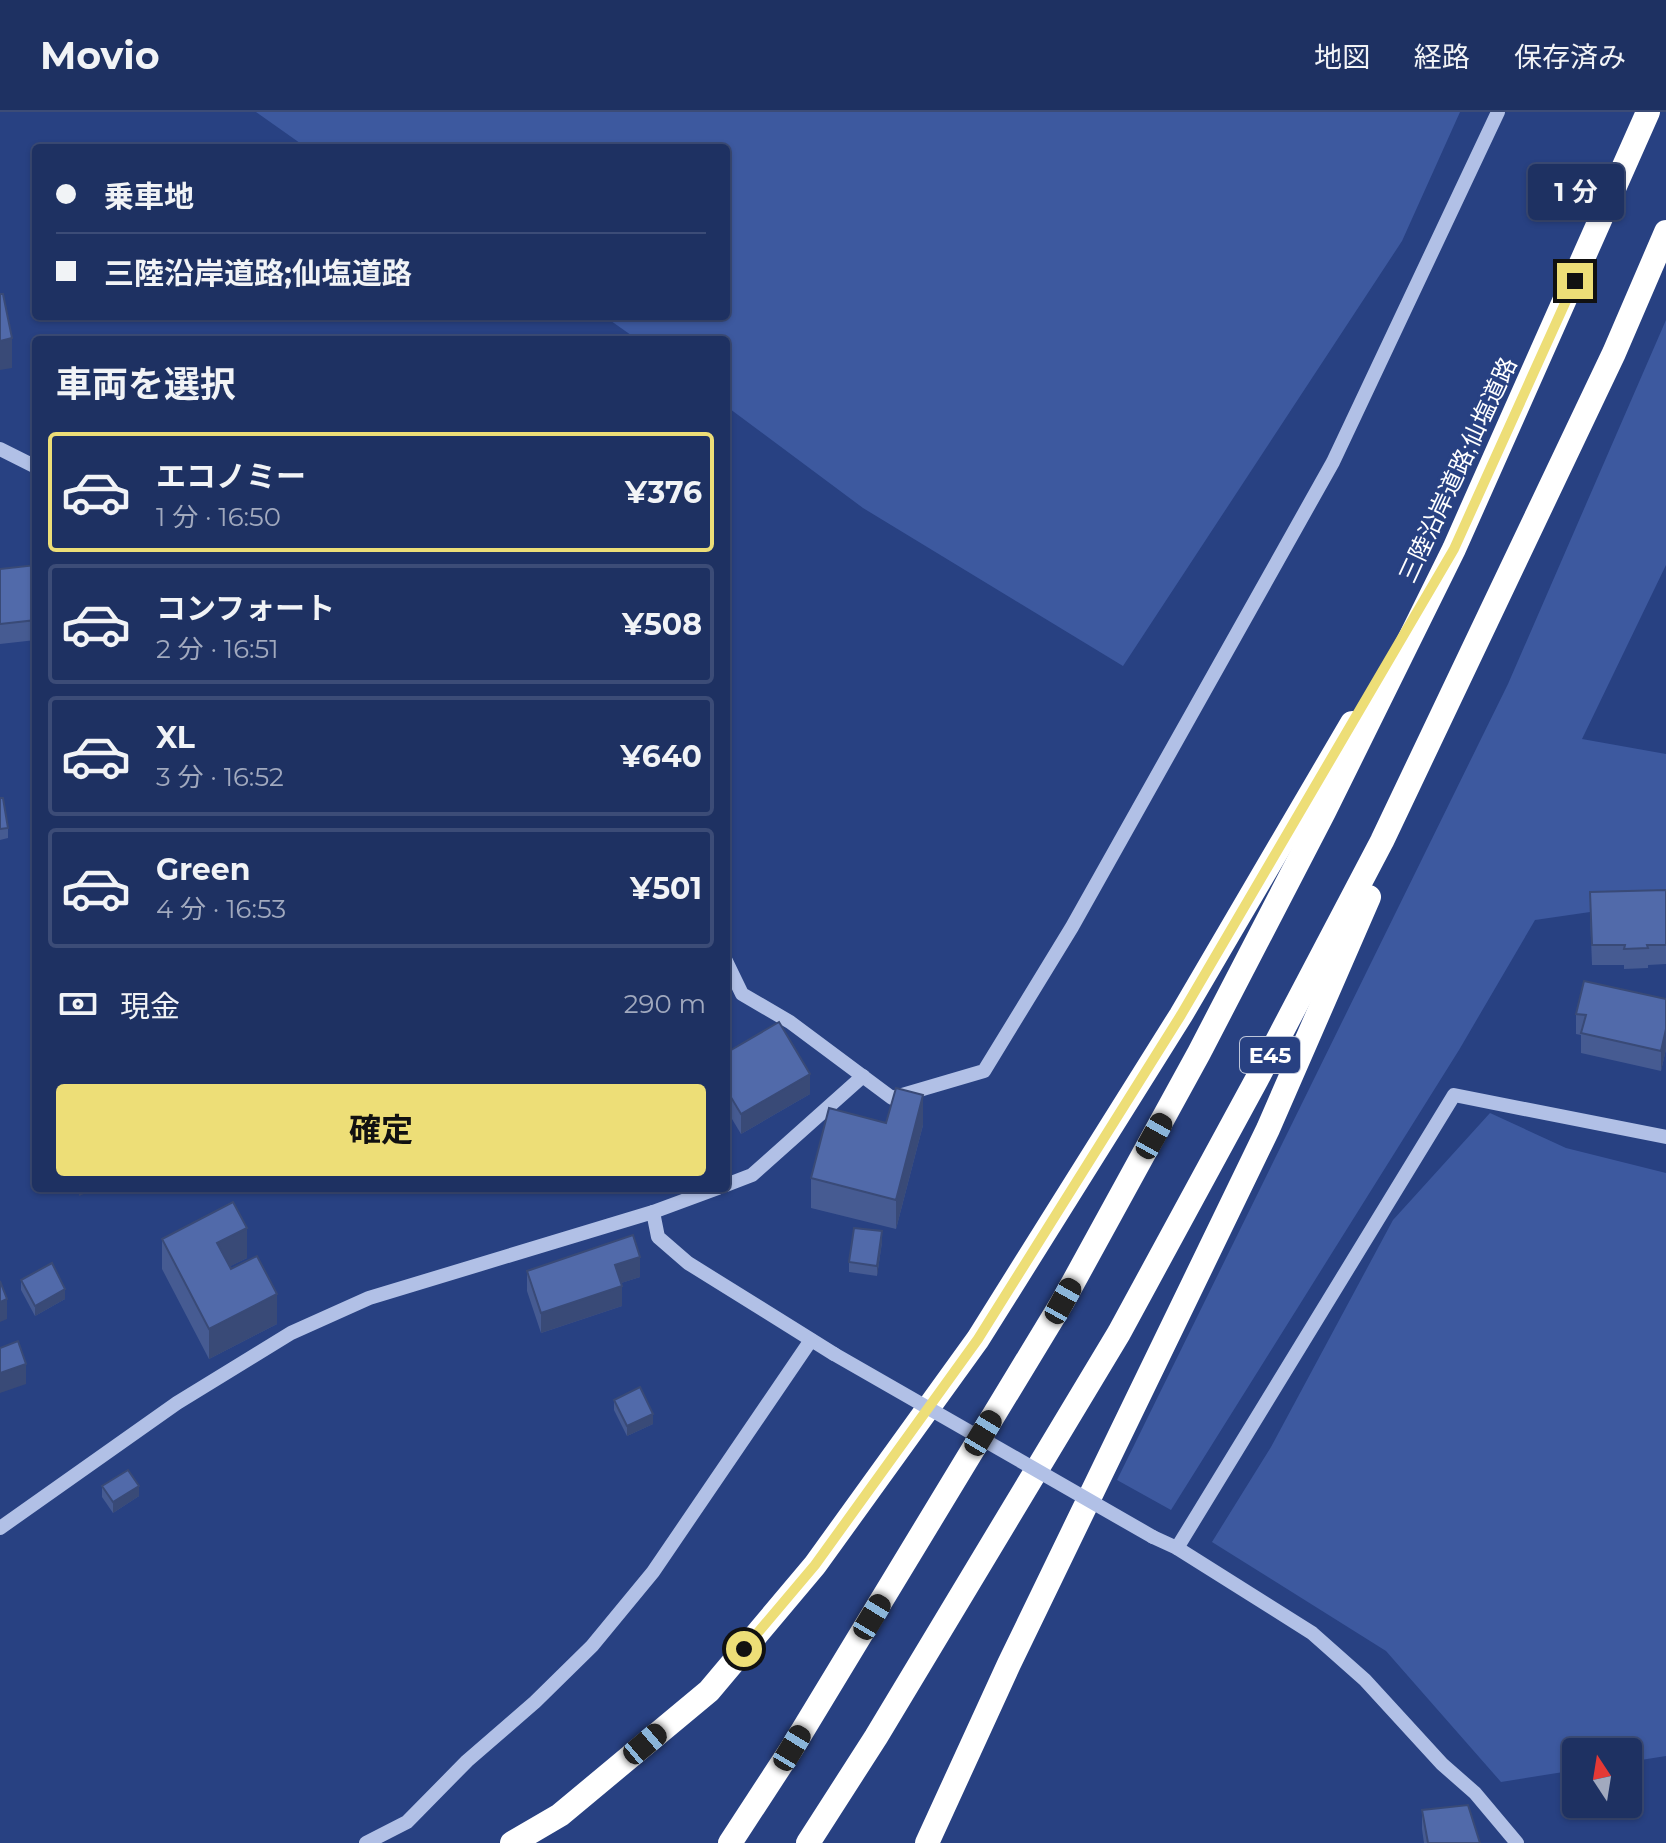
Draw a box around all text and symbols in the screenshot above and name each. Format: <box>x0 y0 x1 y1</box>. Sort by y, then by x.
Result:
text: Movio <box>40 32 160 79</box>
text: 地図 <box>1314 40 1370 74</box>
text: 経路 <box>1414 40 1470 74</box>
text: 保存済み <box>1514 40 1626 74</box>
callout: 1 分 <box>1527 165 1623 221</box>
text: 1 分 <box>1554 176 1598 208</box>
text: 乗車地 <box>104 178 194 215</box>
text: 三陸沿岸道路;仙塩道路 <box>104 255 412 292</box>
route end <box>1557 263 1593 299</box>
street label: 三陸沿岸道路;仙塩道路 <box>1393 353 1522 587</box>
text: 車両を選択 <box>56 362 236 406</box>
icon: car <box>60 456 132 528</box>
text: エコノミー <box>156 458 306 495</box>
text: ¥376 <box>625 474 702 511</box>
text: 1 分 · 16:50 <box>156 501 281 533</box>
icon: car <box>60 588 132 660</box>
text: コンフォート <box>156 590 335 627</box>
text: ¥508 <box>622 606 702 643</box>
text: 2 分 · 16:51 <box>156 633 279 665</box>
text: XL <box>156 719 195 756</box>
icon: car <box>60 720 132 792</box>
text: ¥640 <box>620 738 702 775</box>
text: 3 分 · 16:52 <box>156 761 284 793</box>
text: Green <box>156 851 250 888</box>
icon: car <box>60 852 132 924</box>
text: ¥501 <box>630 870 702 907</box>
text: 4 分 · 16:53 <box>156 893 286 925</box>
icon: cash <box>56 982 100 1026</box>
text: 現金 <box>120 988 180 1025</box>
text: 290 m <box>624 988 706 1020</box>
road number: E45 <box>1240 1037 1300 1073</box>
button: 確定 <box>56 1084 706 1176</box>
car <box>1132 1109 1176 1163</box>
car <box>1041 1274 1085 1328</box>
car <box>960 1406 1006 1460</box>
car <box>849 1590 895 1644</box>
route start <box>726 1631 762 1667</box>
car <box>619 1719 671 1769</box>
car <box>769 1721 815 1775</box>
north arrow <box>1562 1738 1642 1818</box>
map controls <box>1562 1738 1642 1818</box>

